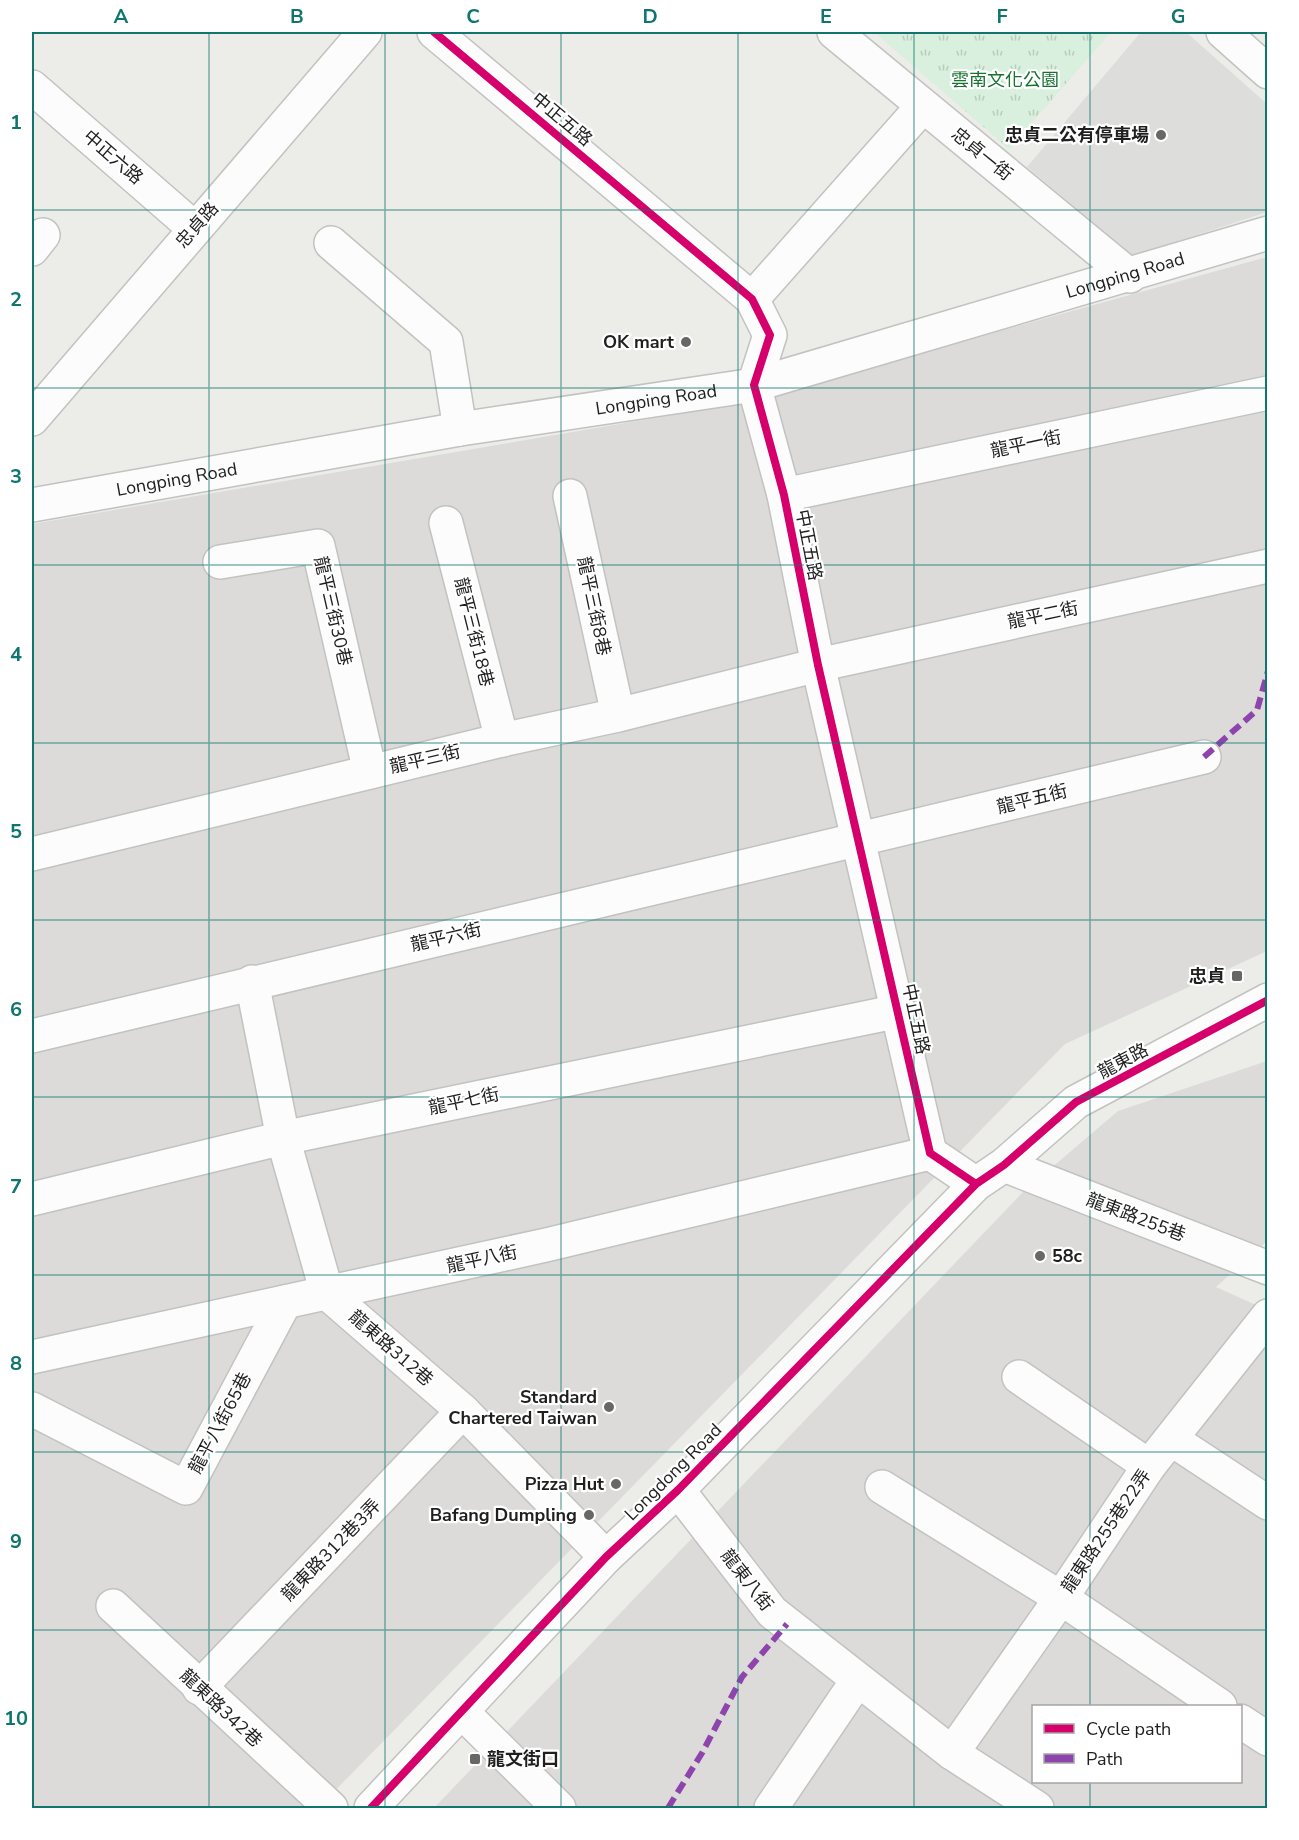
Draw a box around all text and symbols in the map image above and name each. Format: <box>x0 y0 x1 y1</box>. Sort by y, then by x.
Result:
text: A <box>114 3 129 30</box>
text: B <box>290 3 304 30</box>
text: C <box>466 3 480 30</box>
text: D <box>642 3 658 30</box>
text: E <box>820 3 832 30</box>
text: F <box>996 3 1008 30</box>
text: G <box>1171 3 1185 30</box>
park label: 雲南文化公園 <box>951 68 1059 92</box>
street label: 中正五路 <box>527 87 597 151</box>
text: 1 <box>10 109 22 136</box>
street label: 忠貞一街 <box>946 122 1018 186</box>
place label: 忠貞二公有停車場 <box>1005 123 1149 147</box>
street label: 中正六路 <box>78 124 148 190</box>
marker: 忠貞二公有停車場 <box>1154 128 1168 142</box>
street label: 忠貞路 <box>170 197 224 253</box>
street label: Longping Road <box>1063 246 1187 304</box>
text: 2 <box>10 286 22 313</box>
place label: OK mart <box>603 330 674 354</box>
marker: OK mart <box>679 335 693 349</box>
street label: Longping Road <box>594 379 718 421</box>
street label: 龍平一街 <box>988 425 1064 463</box>
street label: Longping Road <box>114 457 239 502</box>
text: 3 <box>10 463 22 490</box>
street label: 中正五路 <box>790 507 828 583</box>
street label: 龍平三街30巷 <box>309 554 357 668</box>
street label: 龍平三街8巷 <box>572 554 616 658</box>
street label: 龍平三街18巷 <box>449 575 499 689</box>
street label: 龍平二街 <box>1005 596 1081 634</box>
text: 4 <box>10 641 22 668</box>
street label: 龍平三街 <box>387 739 463 779</box>
street label: 龍平五街 <box>994 779 1070 819</box>
text: 5 <box>10 818 22 845</box>
street label: 龍平六街 <box>408 917 484 957</box>
place label: 忠貞 <box>1189 964 1225 988</box>
marker: 忠貞 <box>1230 969 1244 983</box>
street label: 中正五路 <box>897 981 935 1057</box>
text: 6 <box>10 996 22 1023</box>
street label: 龍東路 <box>1094 1038 1152 1084</box>
street label: 龍平七街 <box>426 1082 502 1120</box>
text: 7 <box>10 1173 22 1200</box>
street label: 龍東路255巷 <box>1083 1187 1189 1247</box>
street label: 龍平八街 <box>444 1240 520 1278</box>
place label: 58c <box>1052 1244 1083 1268</box>
marker: 58c <box>1033 1249 1047 1263</box>
street label: 龍東路312巷 <box>344 1305 438 1391</box>
text: 8 <box>10 1350 22 1377</box>
street label: 龍平八街65巷 <box>183 1368 257 1478</box>
place label: Standard Chartered Taiwan <box>448 1385 597 1430</box>
marker: Standard Chartered Taiwan <box>602 1400 616 1414</box>
street label: Longdong Road <box>619 1418 727 1526</box>
street label: 龍東路255巷22弄 <box>1056 1465 1156 1597</box>
place label: Pizza Hut <box>525 1472 604 1496</box>
marker: Pizza Hut <box>609 1477 623 1491</box>
street label: 龍東路312巷3弄 <box>276 1494 386 1606</box>
place label: Bafang Dumpling <box>430 1503 577 1527</box>
marker: Bafang Dumpling <box>582 1508 596 1522</box>
text: 9 <box>10 1528 22 1555</box>
street label: 龍東八街 <box>715 1544 779 1616</box>
street label: 龍東路342巷 <box>175 1664 267 1752</box>
text: 10 <box>4 1705 28 1732</box>
legend <box>1032 1705 1242 1783</box>
text: Cycle path <box>1086 1717 1171 1741</box>
place label: 龍文街口 <box>487 1747 559 1771</box>
text: Path <box>1086 1747 1123 1771</box>
marker: 龍文街口 <box>468 1752 482 1766</box>

